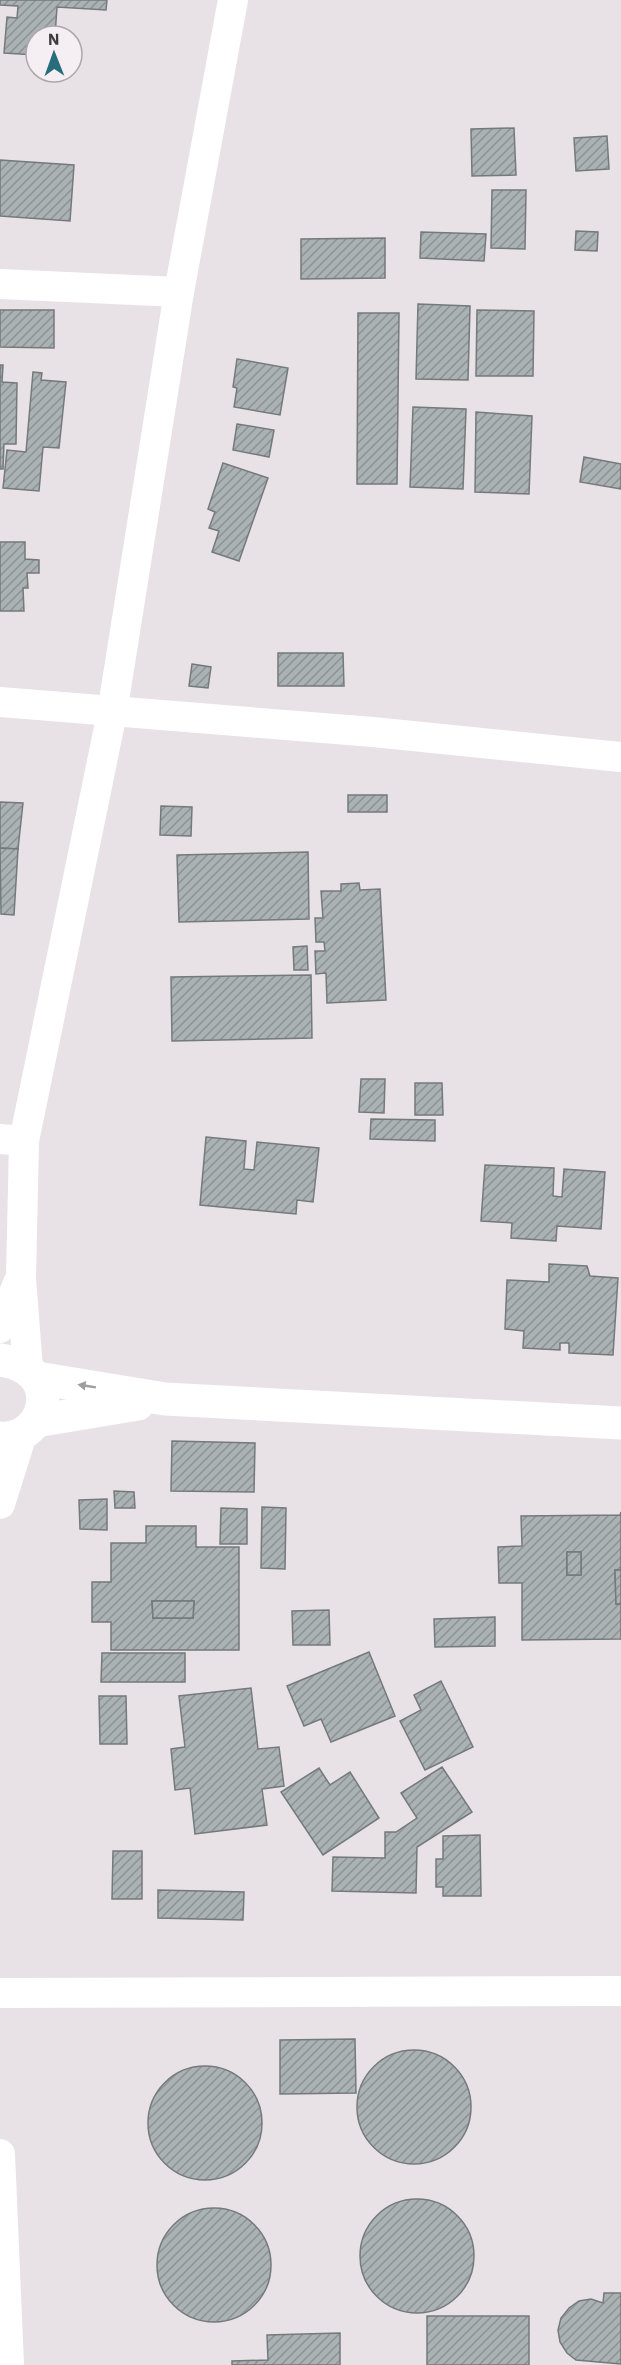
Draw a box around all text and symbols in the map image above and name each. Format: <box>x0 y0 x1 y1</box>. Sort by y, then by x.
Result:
north arrow <box>24 24 84 84</box>
text: N <box>48 29 60 49</box>
one-way arrow <box>77 1382 96 1391</box>

